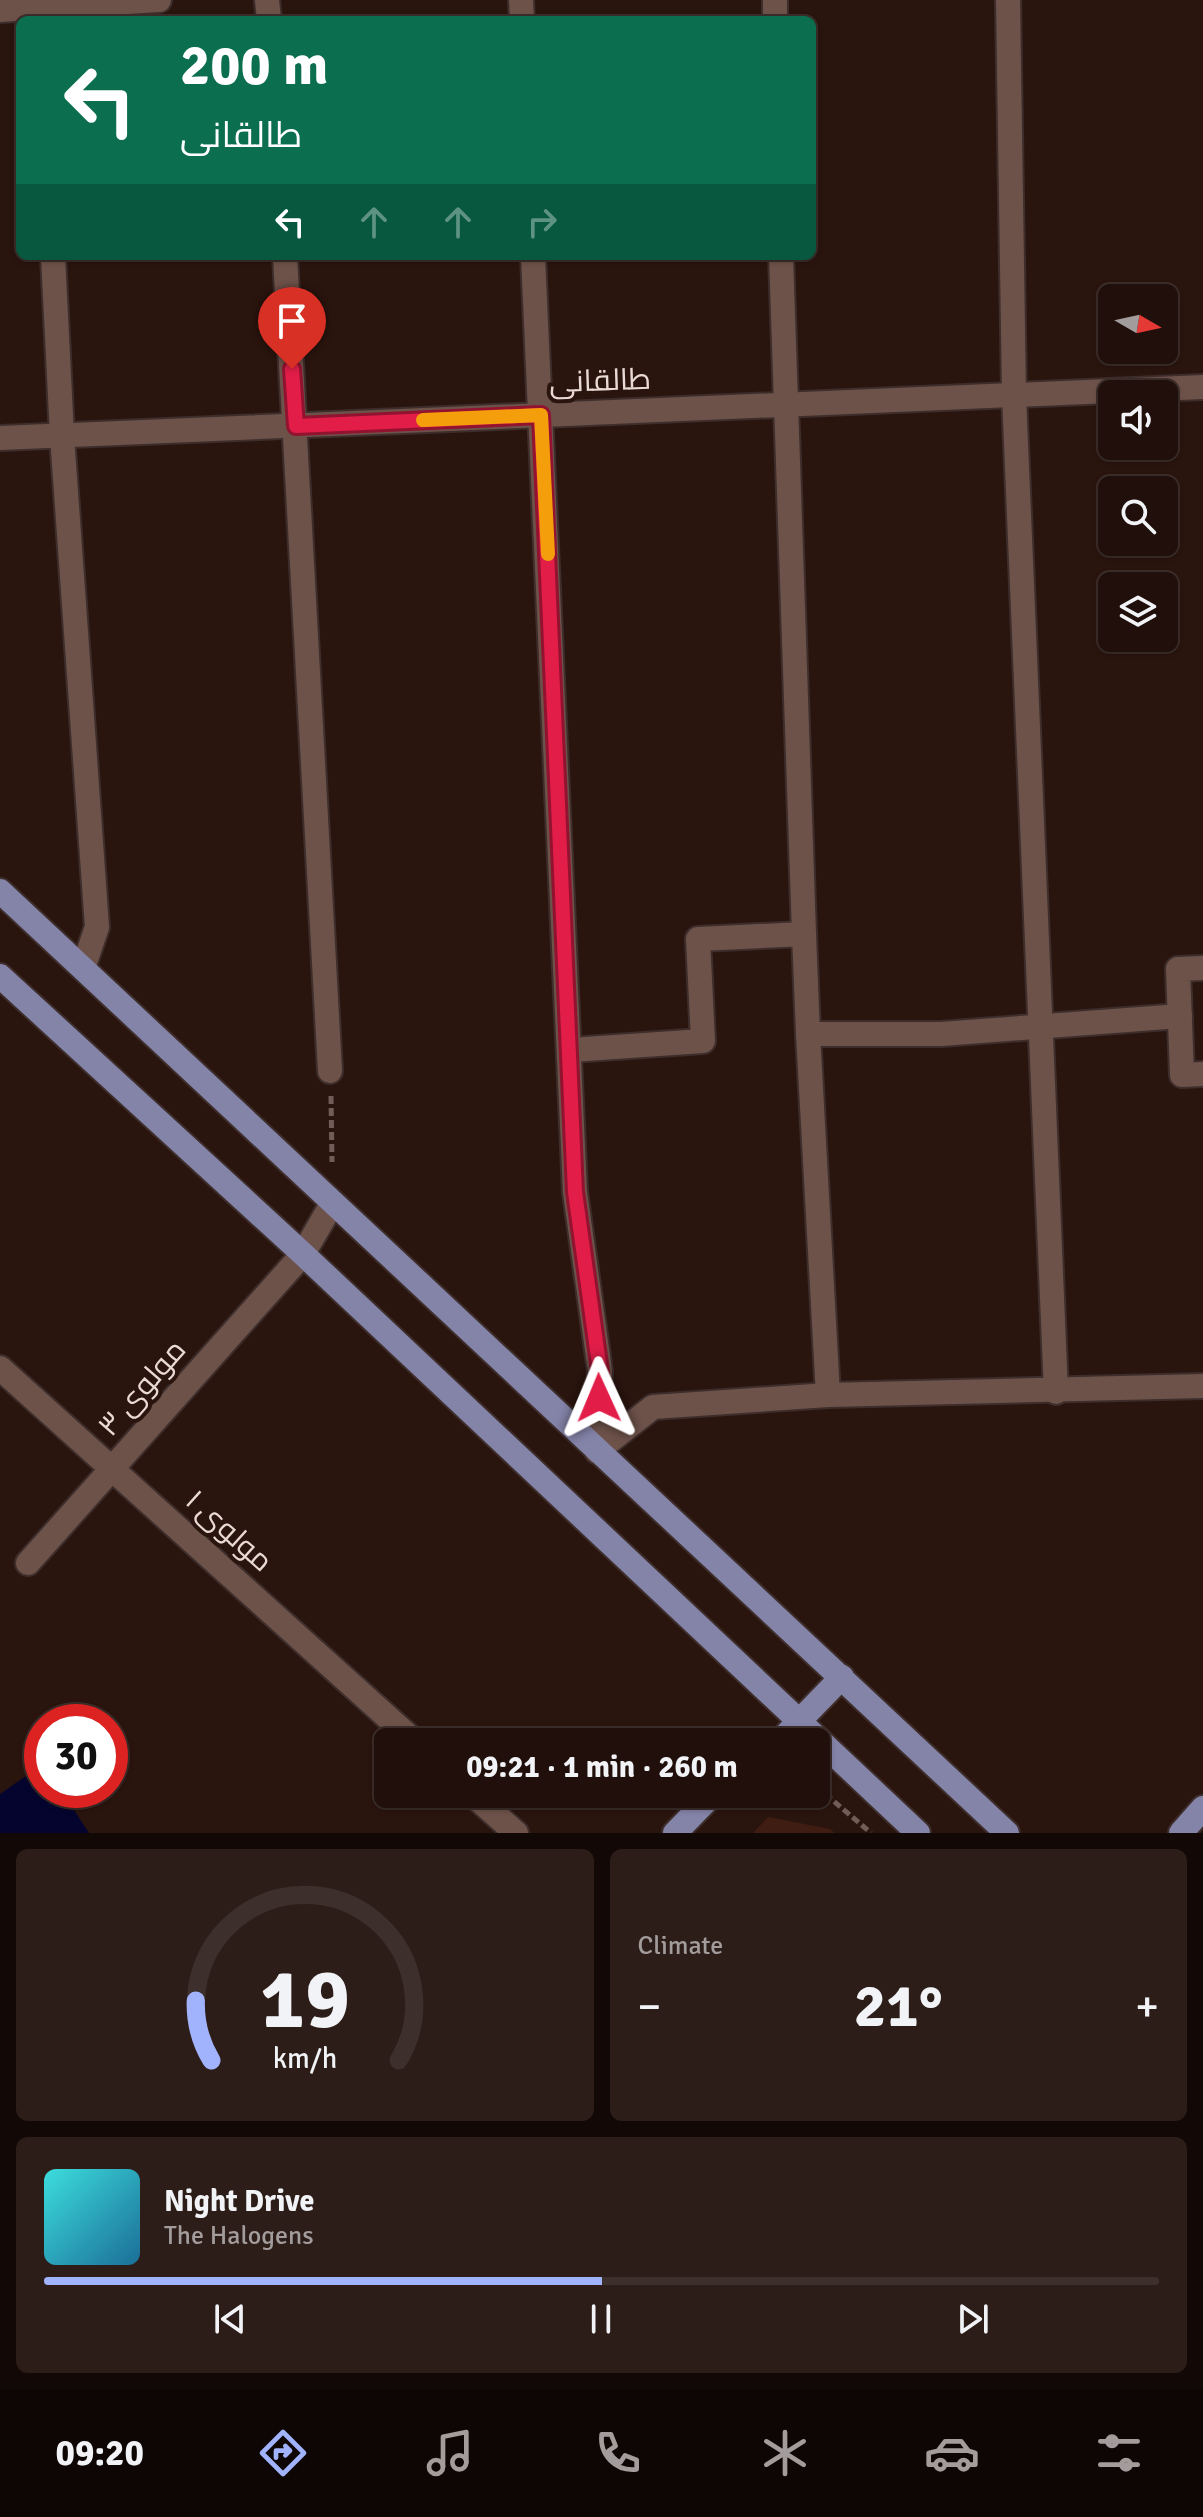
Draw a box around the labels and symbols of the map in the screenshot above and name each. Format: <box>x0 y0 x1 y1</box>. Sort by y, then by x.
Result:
north arrow <box>1098 284 1178 364</box>
pin <box>258 287 326 369</box>
street label: طالقانی <box>548 361 652 401</box>
street label: مولوی ۳ <box>90 1332 194 1444</box>
position arrow <box>557 1356 641 1440</box>
street label: مولوی ۱ <box>178 1482 280 1580</box>
speed limit sign: 30 <box>24 1704 128 1808</box>

